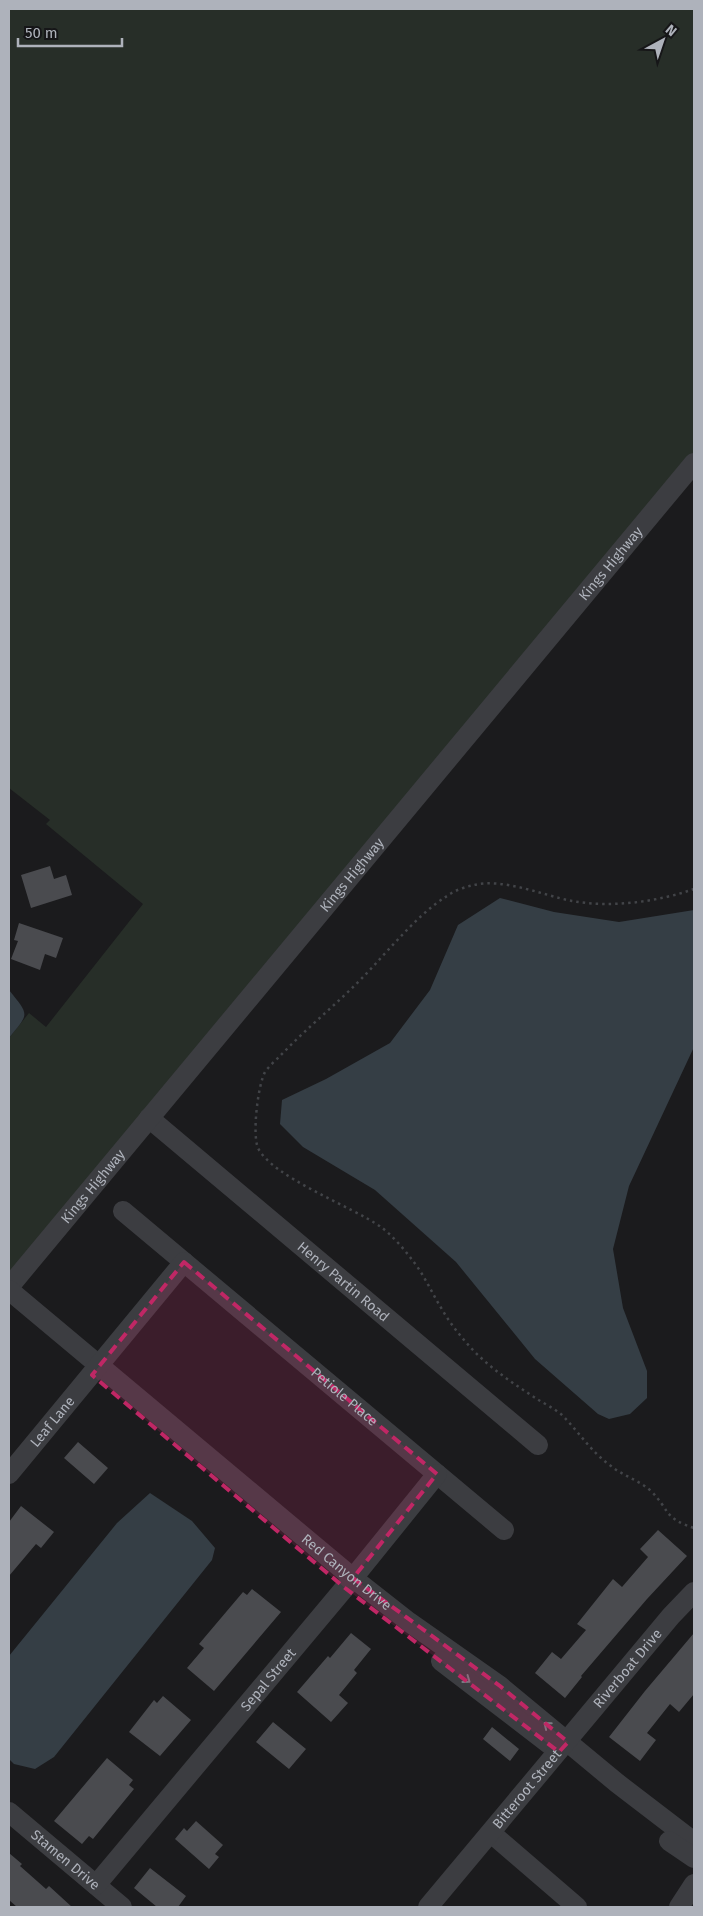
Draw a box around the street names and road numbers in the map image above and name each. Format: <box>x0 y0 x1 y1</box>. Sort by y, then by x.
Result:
street label: Kings Highway <box>575 523 647 604</box>
street label: Kings Highway <box>316 835 388 916</box>
street label: Kings Highway <box>57 1146 129 1227</box>
street label: Henry Partin Road <box>294 1238 393 1325</box>
street label: Petiole Place <box>307 1364 381 1430</box>
street label: Leaf Lane <box>27 1393 78 1451</box>
street label: Red Canyon Drive <box>298 1531 395 1614</box>
street label: Riverboat Drive <box>590 1626 666 1712</box>
street label: Sepal Street <box>237 1644 300 1715</box>
street label: Bitteroot Street <box>489 1745 566 1832</box>
street label: Stamen Drive <box>27 1826 103 1894</box>

